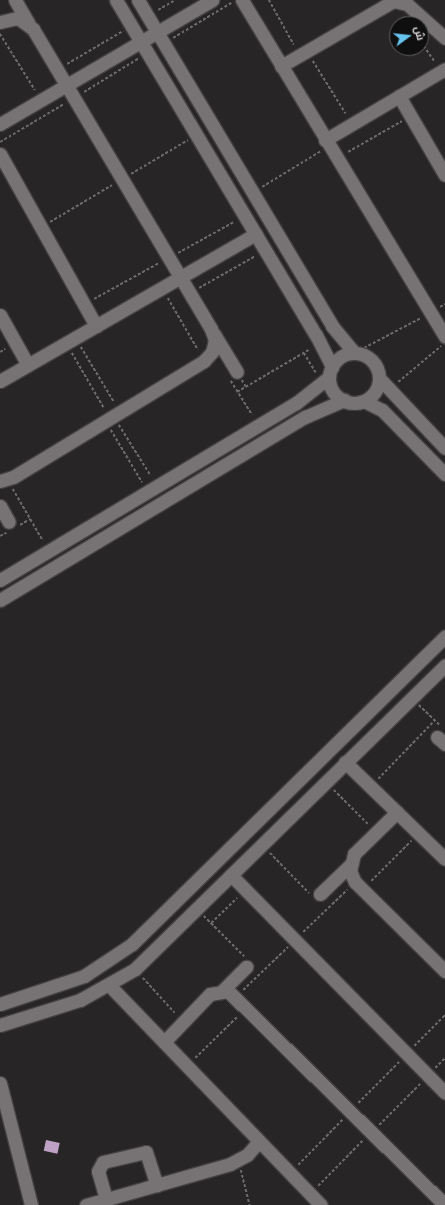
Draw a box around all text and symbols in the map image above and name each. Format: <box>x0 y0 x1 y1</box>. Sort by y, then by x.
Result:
north arrow <box>389 16 429 56</box>
text: ش <box>411 25 428 42</box>

